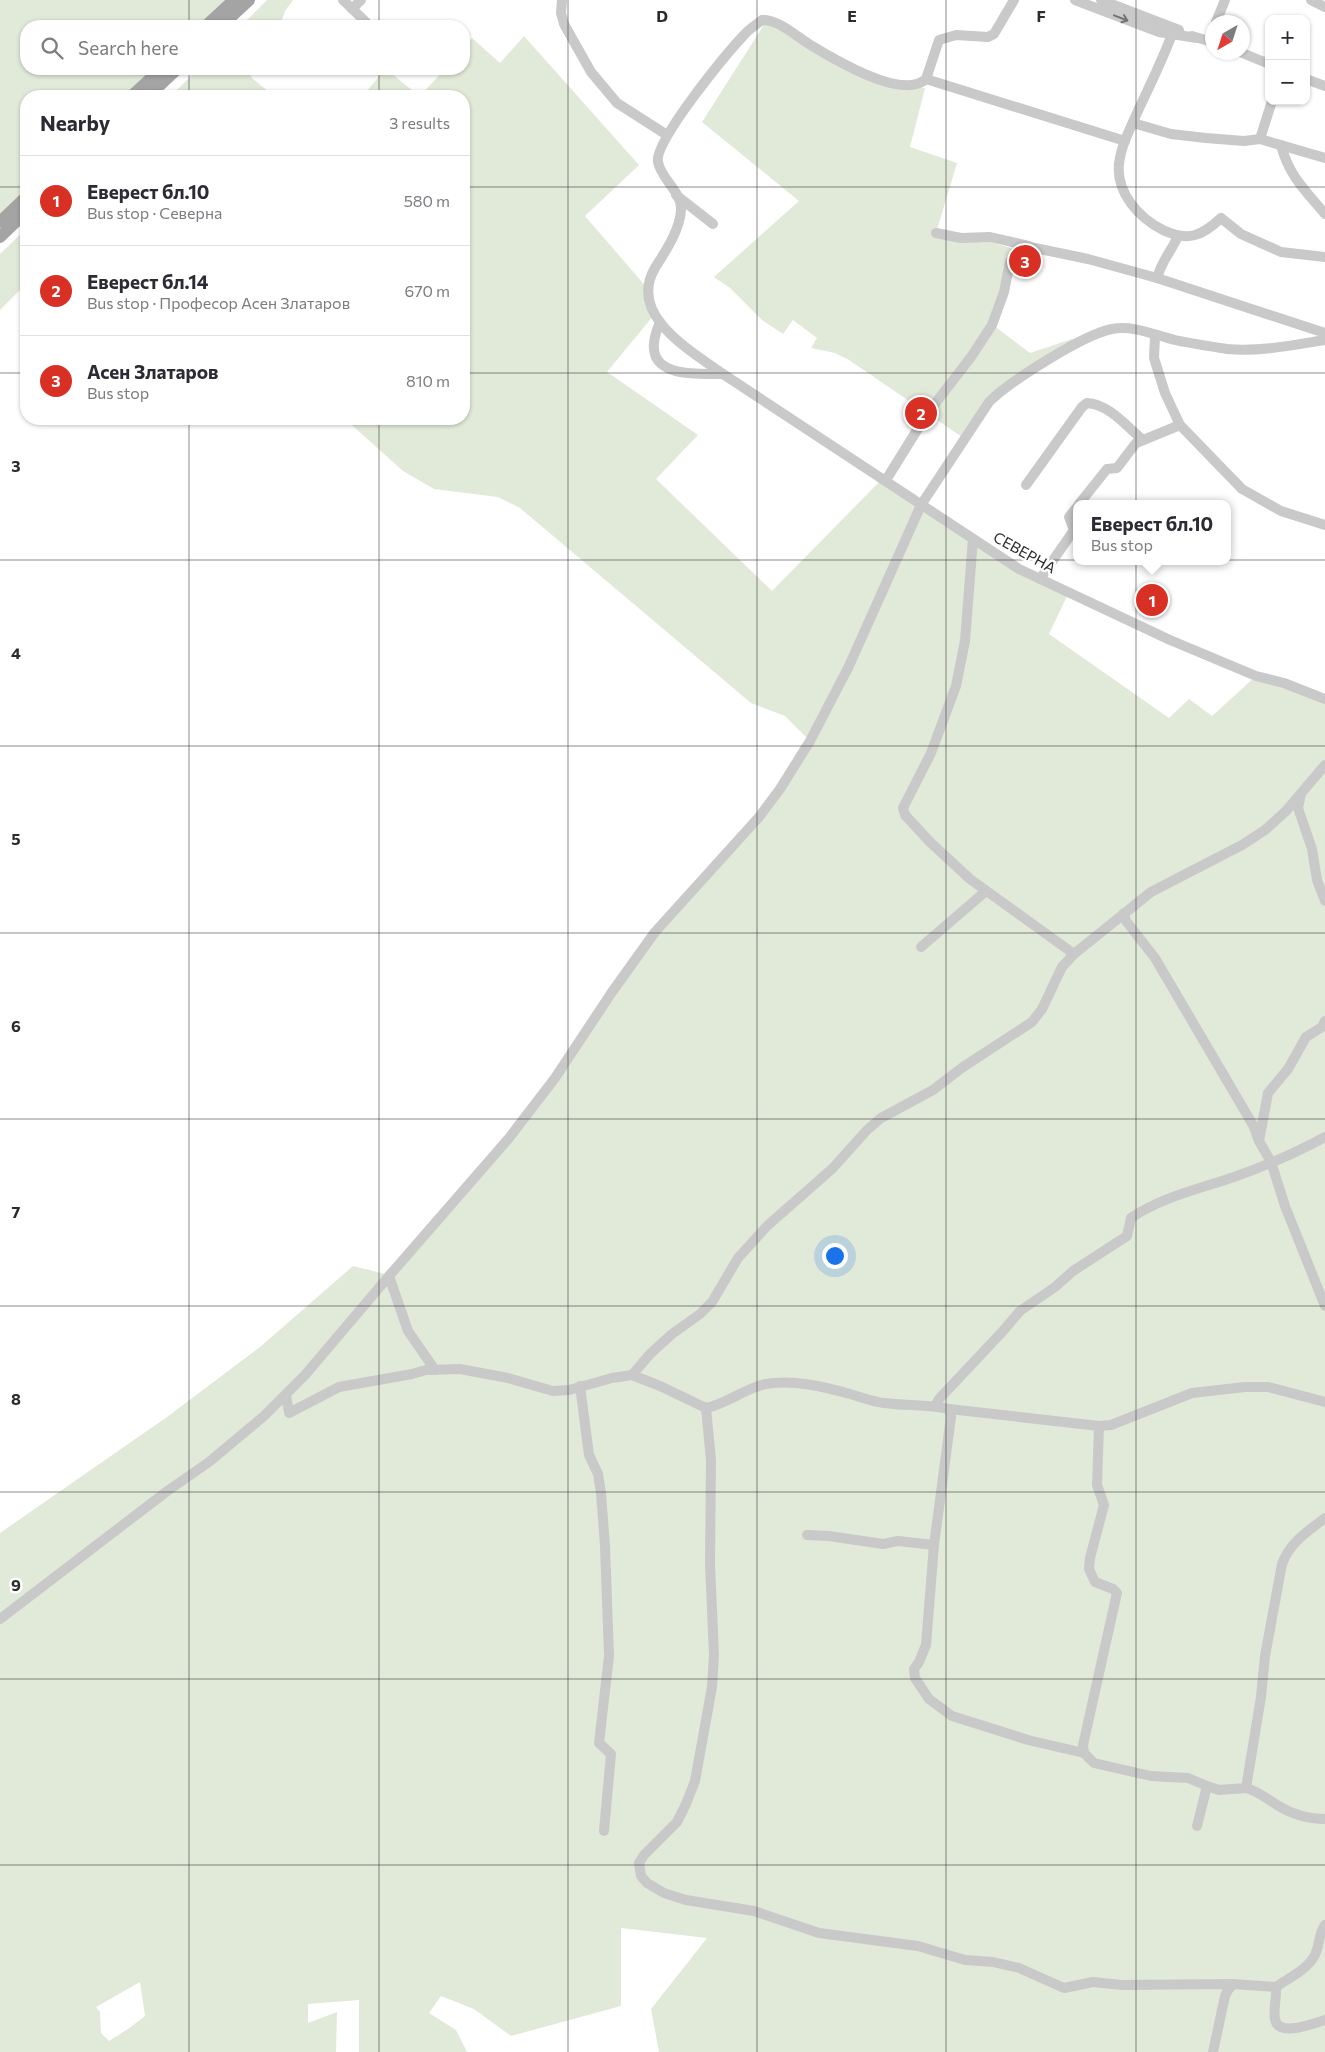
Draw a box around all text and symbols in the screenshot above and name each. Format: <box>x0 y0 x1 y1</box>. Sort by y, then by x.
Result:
text: D <box>656 6 668 25</box>
text: E <box>847 6 857 25</box>
text: F <box>1036 6 1046 25</box>
one-way arrow <box>1113 13 1128 23</box>
north arrow <box>1205 15 1250 60</box>
map controls <box>1265 15 1310 105</box>
button: + <box>1265 15 1310 60</box>
search box <box>20 20 470 75</box>
icon: search <box>38 34 66 62</box>
text: Search here <box>78 36 178 59</box>
button: − <box>1265 60 1310 105</box>
text: Nearby <box>40 110 110 135</box>
text: 3 results <box>389 113 450 132</box>
text: Еверест бл.10 <box>87 180 209 203</box>
text: 1 <box>52 191 60 210</box>
text: 580 m <box>404 191 450 210</box>
text: Bus stop · Северна <box>87 203 222 222</box>
pin: 3 <box>1009 242 1041 280</box>
text: Еверест бл.14 <box>87 270 209 293</box>
text: 2 <box>51 281 61 300</box>
text: 670 m <box>404 281 450 300</box>
text: Bus stop · Професор Асен Златаров <box>87 293 350 312</box>
text: Асен Златаров <box>87 360 218 383</box>
text: 3 <box>51 371 61 390</box>
text: 810 m <box>406 371 450 390</box>
text: Bus stop <box>87 383 149 402</box>
pin: 2 <box>905 394 937 432</box>
text: 3 <box>11 456 21 475</box>
popup <box>1073 500 1231 565</box>
text: Еверест бл.10 <box>1091 512 1213 535</box>
street label: СЕВЕРНА <box>991 527 1059 577</box>
text: Bus stop <box>1091 535 1153 554</box>
pin: 1 <box>1136 581 1168 619</box>
text: 4 <box>11 643 21 662</box>
text: 5 <box>11 829 21 848</box>
text: 6 <box>11 1016 21 1035</box>
text: 7 <box>12 1202 21 1221</box>
your location <box>822 1243 848 1269</box>
text: 8 <box>11 1389 21 1408</box>
text: 9 <box>11 1575 21 1594</box>

